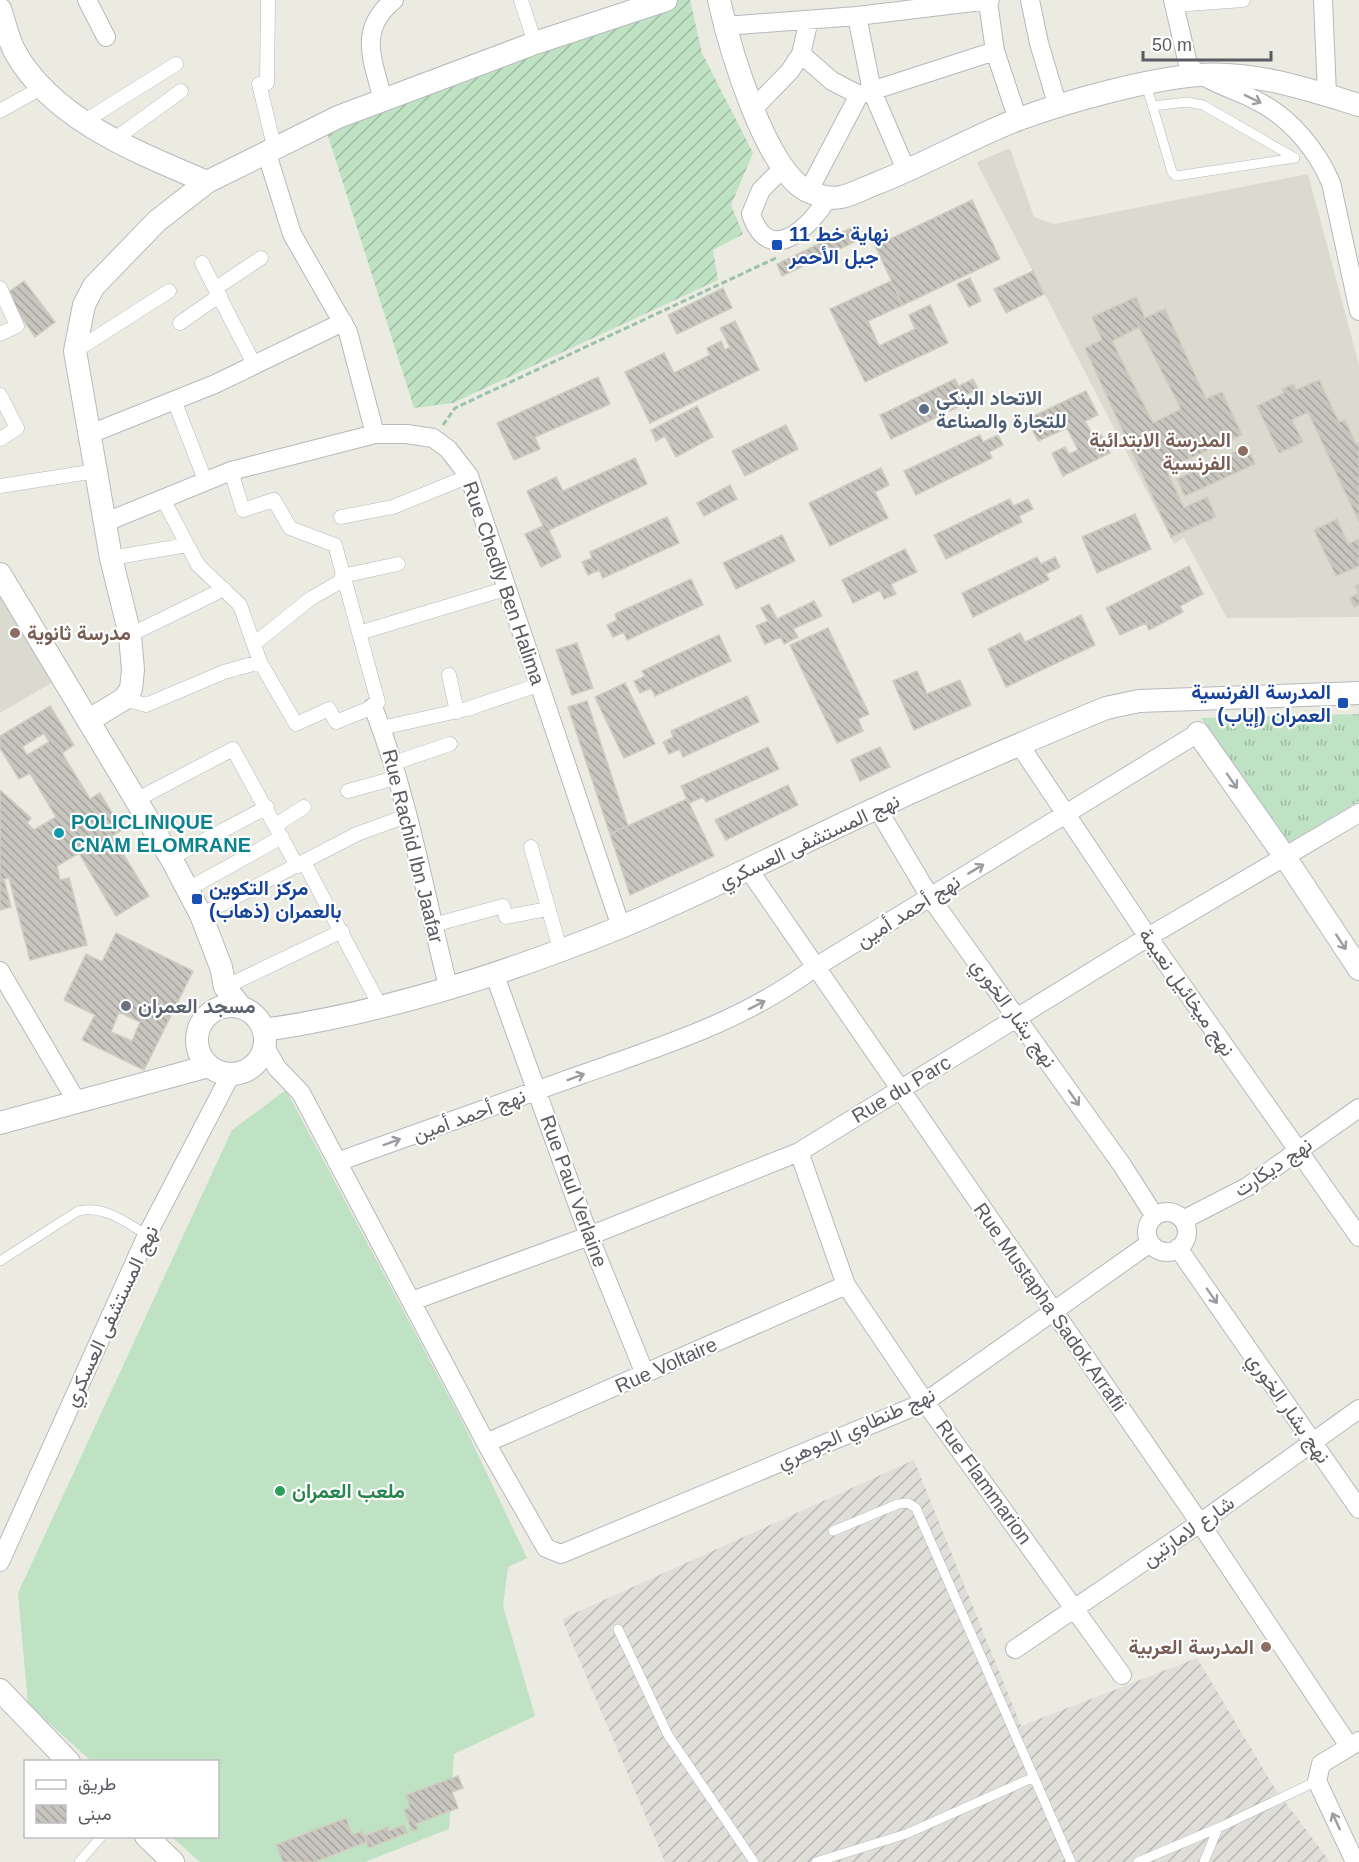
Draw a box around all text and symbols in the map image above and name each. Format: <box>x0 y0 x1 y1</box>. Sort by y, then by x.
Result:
scale bar <box>1143 24 1270 62</box>
text: 50 m <box>1152 35 1192 55</box>
one-way arrow <box>1244 94 1262 106</box>
place label: نهاية خط 11 جبل الأحمر <box>788 223 889 270</box>
marker: نهاية خط 11 جبل الأحمر <box>770 238 784 252</box>
place label: الاتحاد البنكي للتجارة والصناعة <box>936 387 1067 434</box>
marker: الاتحاد البنكي للتجارة والصناعة <box>917 402 931 416</box>
place label: المدرسة الابتدائية الفرنسية <box>1089 429 1231 476</box>
marker: المدرسة الابتدائية الفرنسية <box>1236 444 1250 458</box>
street label: Rue Chedly Ben Halima <box>459 479 549 688</box>
place label: مدرسة ثانوية <box>27 622 131 646</box>
marker: مدرسة ثانوية <box>8 626 22 640</box>
place label: المدرسة الفرنسية العمران (إياب) <box>1191 681 1331 728</box>
marker: المدرسة الفرنسية العمران (إياب) <box>1336 696 1350 710</box>
street label: Rue Rachid Ibn Jaafar <box>378 747 448 946</box>
one-way arrow <box>1226 772 1238 789</box>
street label: نهج المستشفى العسكري <box>715 789 905 898</box>
place label: POLICLINIQUE CNAM ELOMRANE <box>71 811 251 856</box>
marker: POLICLINIQUE CNAM ELOMRANE <box>52 826 66 840</box>
one-way arrow <box>967 862 984 874</box>
street label: نهج أحمد أمين <box>852 870 966 954</box>
place label: مركز التكوين بالعمران (ذهاب) <box>209 877 342 924</box>
marker: مركز التكوين بالعمران (ذهاب) <box>190 892 204 906</box>
street label: نهج ميخائيل نعيمة <box>1132 924 1239 1062</box>
one-way arrow <box>1335 933 1347 950</box>
street label: نهج بشار الخوري <box>962 954 1061 1075</box>
place label: مسجد العمران <box>138 995 256 1019</box>
marker: مسجد العمران <box>119 999 133 1013</box>
one-way arrow <box>748 999 766 1011</box>
street label: Rue du Parc <box>848 1051 954 1127</box>
one-way arrow <box>566 1070 585 1081</box>
street label: نهج أحمد أمين <box>410 1084 529 1148</box>
one-way arrow <box>1068 1089 1080 1105</box>
street label: Rue Paul Verlaine <box>536 1112 612 1270</box>
street label: نهج ديكارت <box>1230 1133 1318 1203</box>
one-way arrow <box>383 1136 401 1147</box>
street label: Rue Mustapha Sadok Arrafii <box>970 1199 1130 1415</box>
street label: نهج المستشفى العسكري <box>59 1222 168 1412</box>
one-way arrow <box>1206 1287 1218 1304</box>
street label: Rue Voltaire <box>612 1333 720 1397</box>
street label: نهج بشار الخوري <box>1238 1349 1335 1471</box>
street label: نهج طنطاوي الجوهري <box>774 1383 941 1478</box>
street label: Rue Flammarion <box>932 1416 1036 1548</box>
place label: ملعب العمران <box>292 1480 405 1504</box>
marker: ملعب العمران <box>273 1484 287 1498</box>
street label: شارع لامارتين <box>1138 1491 1240 1573</box>
place label: المدرسة العربية <box>1129 1636 1254 1660</box>
marker: المدرسة العربية <box>1259 1640 1273 1654</box>
legend <box>24 1760 219 1838</box>
text: طريق <box>78 1774 116 1795</box>
text: مبنى <box>78 1804 112 1825</box>
one-way arrow <box>1330 1813 1342 1831</box>

